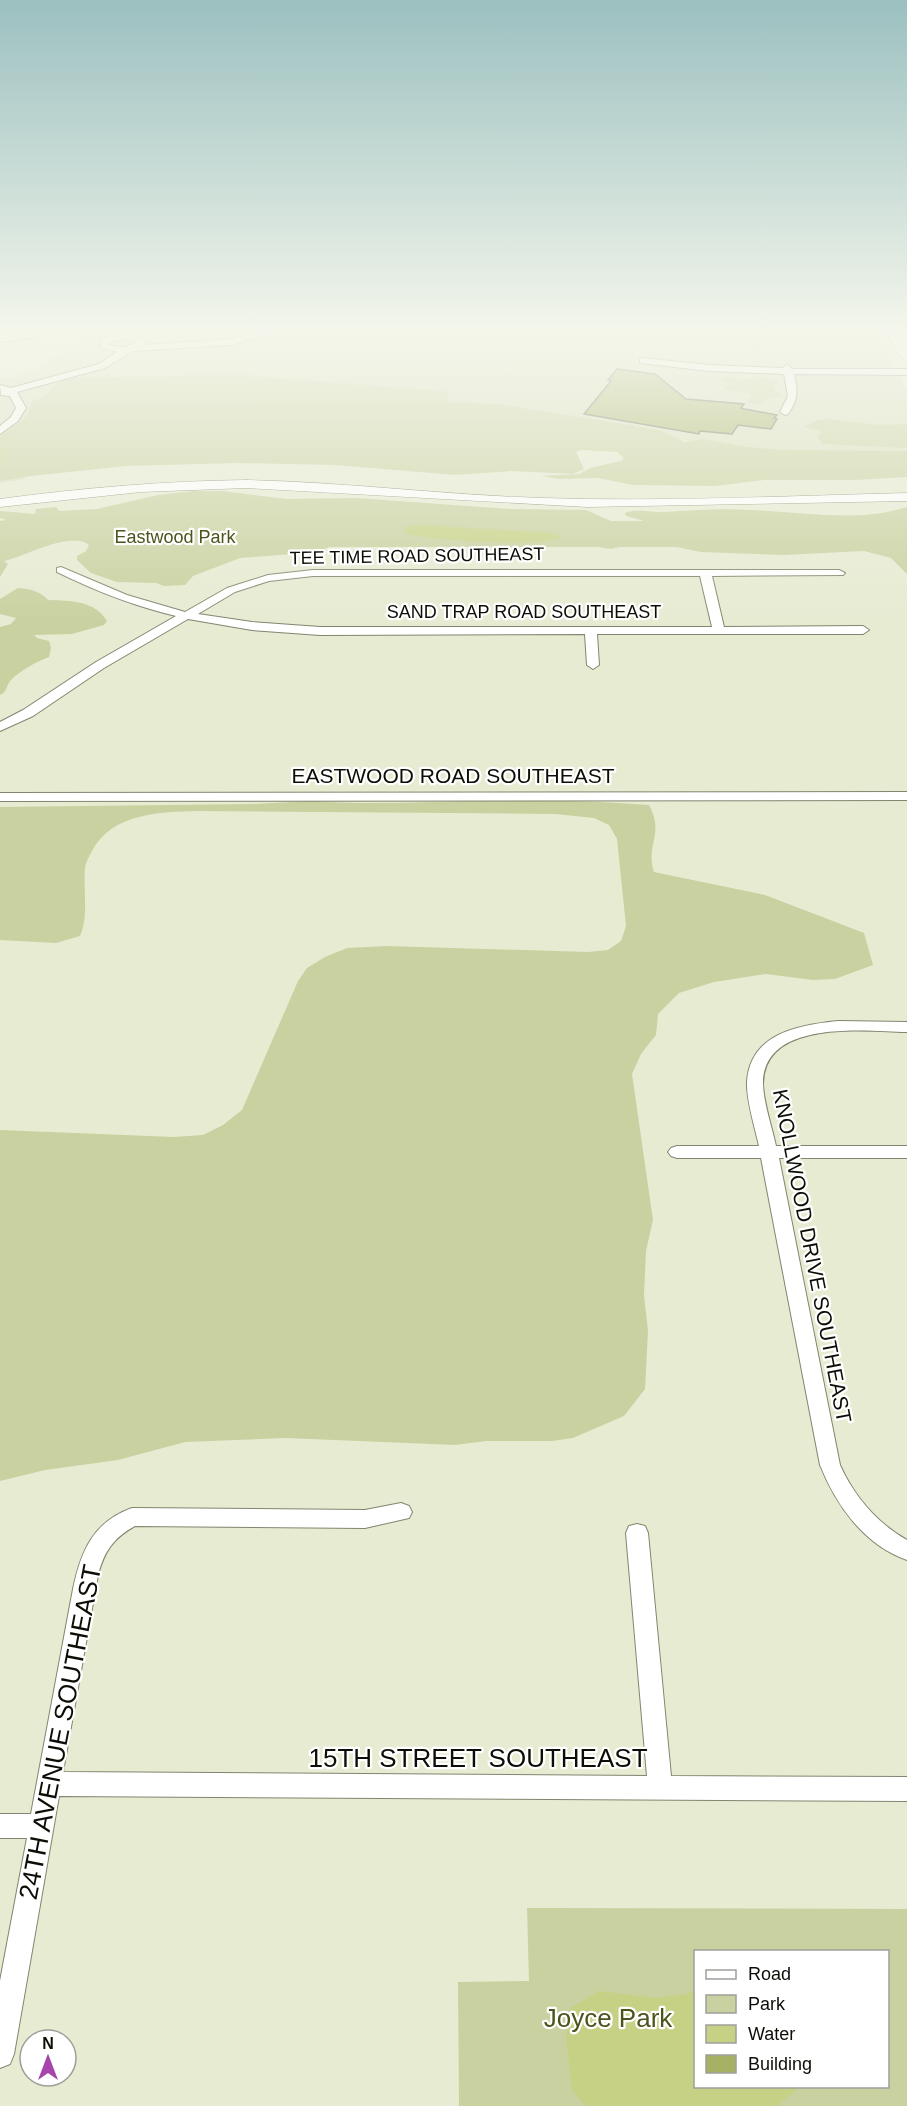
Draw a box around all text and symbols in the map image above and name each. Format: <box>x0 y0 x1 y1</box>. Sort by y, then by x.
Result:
park label: Eastwood Park <box>114 527 237 547</box>
street label: TEE TIME ROAD SOUTHEAST <box>289 544 545 568</box>
street label: SAND TRAP ROAD SOUTHEAST <box>387 602 661 622</box>
street label: EASTWOOD ROAD SOUTHEAST <box>291 764 615 787</box>
street label: KNOLLWOOD DRIVE SOUTHEAST <box>769 1087 856 1425</box>
street label: 24TH AVENUE SOUTHEAST <box>13 1562 107 1902</box>
street label: 15TH STREET SOUTHEAST <box>308 1743 648 1773</box>
legend <box>694 1950 889 2088</box>
text: Road <box>748 1964 791 1984</box>
text: Park <box>748 1994 786 2014</box>
park label: Joyce Park <box>544 2003 673 2033</box>
text: Water <box>748 2024 795 2044</box>
north arrow <box>18 2028 78 2088</box>
text: N <box>42 2035 54 2052</box>
text: Building <box>748 2054 812 2074</box>

